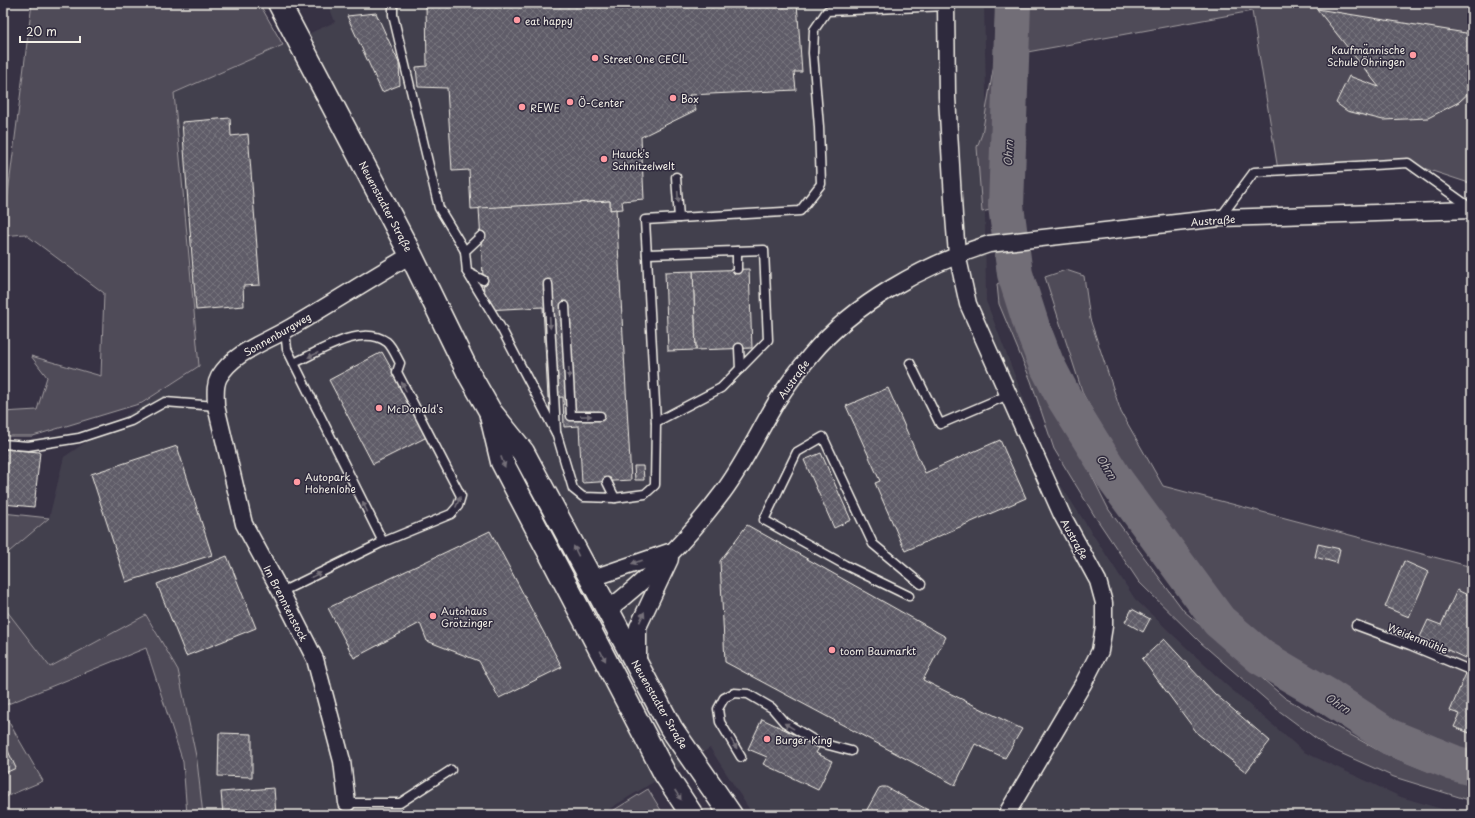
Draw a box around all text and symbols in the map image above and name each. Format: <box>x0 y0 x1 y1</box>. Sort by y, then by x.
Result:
place label: eat happy <box>525 13 573 28</box>
marker: eat happy <box>512 15 522 25</box>
scale bar <box>20 18 80 44</box>
text: 20 m <box>26 22 57 40</box>
place label: Kaufmännische Schule Öhringen <box>1327 42 1405 69</box>
marker: Kaufmännische Schule Öhringen <box>1408 50 1418 60</box>
place label: Street One CECIL <box>603 51 688 66</box>
marker: Street One CECIL <box>590 53 600 63</box>
place label: Box <box>681 91 699 106</box>
marker: Box <box>668 93 678 103</box>
place label: Ö-Center <box>578 95 624 110</box>
marker: Ö-Center <box>565 97 575 107</box>
place label: REWE <box>530 100 560 115</box>
marker: REWE <box>517 102 527 112</box>
water label: Ohrn <box>999 139 1017 167</box>
place label: Hauck's Schnitzelwelt <box>612 146 675 173</box>
marker: Hauck's Schnitzelwelt <box>599 154 609 164</box>
street label: Neuenstadter Straße <box>356 158 416 254</box>
one-way arrow <box>674 191 681 203</box>
street label: Austraße <box>1190 211 1236 229</box>
street label: Sonnenburgweg <box>240 309 314 359</box>
one-way arrow <box>547 317 554 329</box>
one-way arrow <box>307 352 318 358</box>
street label: Austraße <box>774 356 812 402</box>
one-way arrow <box>565 367 572 379</box>
one-way arrow <box>401 381 408 392</box>
place label: McDonald's <box>387 401 444 416</box>
marker: McDonald's <box>374 403 384 413</box>
one-way arrow <box>580 413 593 419</box>
water label: Ohrn <box>1093 451 1121 483</box>
one-way arrow <box>500 457 506 469</box>
place label: Autopark Hohenlohe <box>305 469 356 496</box>
marker: Autopark Hohenlohe <box>292 477 302 487</box>
one-way arrow <box>455 496 462 508</box>
one-way arrow <box>362 502 369 513</box>
street label: Austraße <box>1058 516 1092 562</box>
one-way arrow <box>573 545 579 557</box>
one-way arrow <box>631 559 643 565</box>
street label: Im Brenntenstock <box>260 562 312 644</box>
one-way arrow <box>311 572 322 578</box>
place label: Autohaus Grötzinger <box>441 603 493 630</box>
marker: Autohaus Grötzinger <box>428 611 438 621</box>
one-way arrow <box>639 611 645 622</box>
street label: Weidenmühle <box>1386 619 1451 657</box>
place label: toom Baumarkt <box>840 643 916 658</box>
marker: toom Baumarkt <box>827 645 837 655</box>
one-way arrow <box>600 650 607 661</box>
street label: Neuenstadter Straße <box>628 657 692 751</box>
water label: Ohrn <box>1322 689 1354 718</box>
one-way arrow <box>783 722 795 729</box>
place label: Burger King <box>775 732 833 747</box>
marker: Burger King <box>762 734 772 744</box>
one-way arrow <box>730 739 737 750</box>
one-way arrow <box>675 789 682 801</box>

